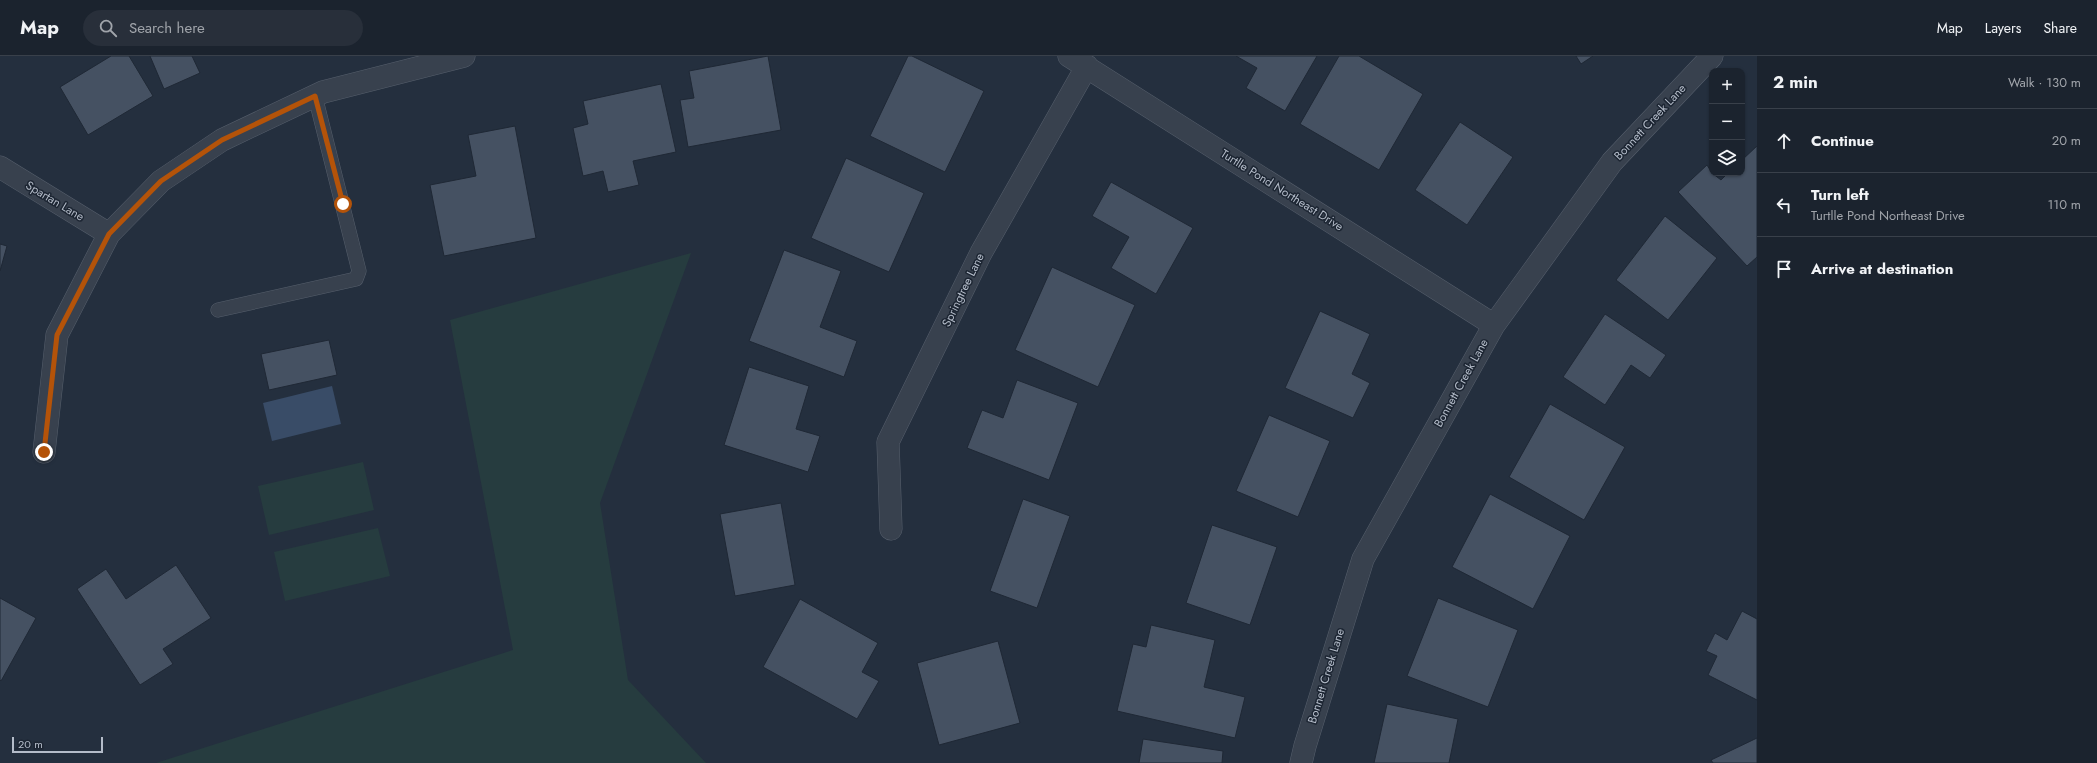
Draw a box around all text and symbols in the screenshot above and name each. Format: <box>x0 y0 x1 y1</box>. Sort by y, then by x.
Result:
search box <box>83 10 363 46</box>
text: Map <box>20 14 59 41</box>
icon: search <box>97 17 119 39</box>
text: Search here <box>129 17 205 39</box>
text: Map <box>1937 18 1963 38</box>
text: Layers <box>1985 18 2021 38</box>
text: Share <box>2043 18 2077 38</box>
map controls <box>1709 68 1745 176</box>
button: + <box>1709 68 1745 104</box>
text: 2 min <box>1773 70 1818 94</box>
text: Walk · 130 m <box>2008 73 2081 92</box>
street label: Bonnett Creek Lane <box>1610 80 1690 164</box>
button: − <box>1709 104 1745 140</box>
icon: ahead <box>1773 130 1795 152</box>
text: Continue <box>1811 130 1874 152</box>
text: 20 m <box>2052 131 2081 150</box>
button: layers <box>1709 140 1745 176</box>
street label: Turtlle Pond Northeast Drive <box>1217 145 1347 235</box>
street label: Spartan Lane <box>22 176 88 226</box>
text: Turn left <box>1811 184 1869 206</box>
icon: left <box>1773 194 1795 216</box>
route start <box>334 195 352 213</box>
text: 110 m <box>2047 195 2081 214</box>
text: Turtlle Pond Northeast Drive <box>1811 206 1965 225</box>
street label: Springtree Lane <box>937 250 989 330</box>
icon: arrive <box>1773 258 1795 280</box>
text: Arrive at destination <box>1811 258 1953 280</box>
street label: Bonnett Creek Lane <box>1429 336 1493 430</box>
route end <box>35 443 53 461</box>
street label: Bonnett Creek Lane <box>1303 626 1349 726</box>
scale bar <box>12 735 103 754</box>
text: 20 m <box>18 736 43 752</box>

